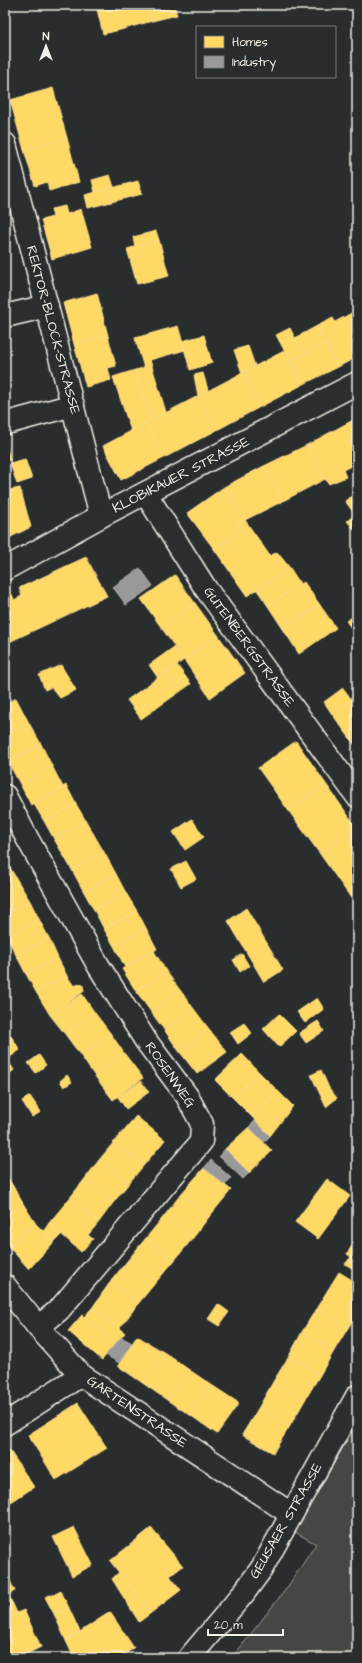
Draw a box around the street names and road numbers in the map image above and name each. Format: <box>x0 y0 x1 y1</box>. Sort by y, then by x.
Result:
street label: REKTOR-BLOCK-STRASSE <box>21 243 85 417</box>
street label: KLOBIKAUER STRASSE <box>109 431 254 518</box>
street label: GUTENBERGSTRASSE <box>199 583 300 712</box>
street label: ROSENWEG <box>140 1038 200 1112</box>
street label: GARTENSTRASSE <box>83 1371 192 1454</box>
street label: GEUSAER STRASSE <box>245 1459 328 1583</box>

